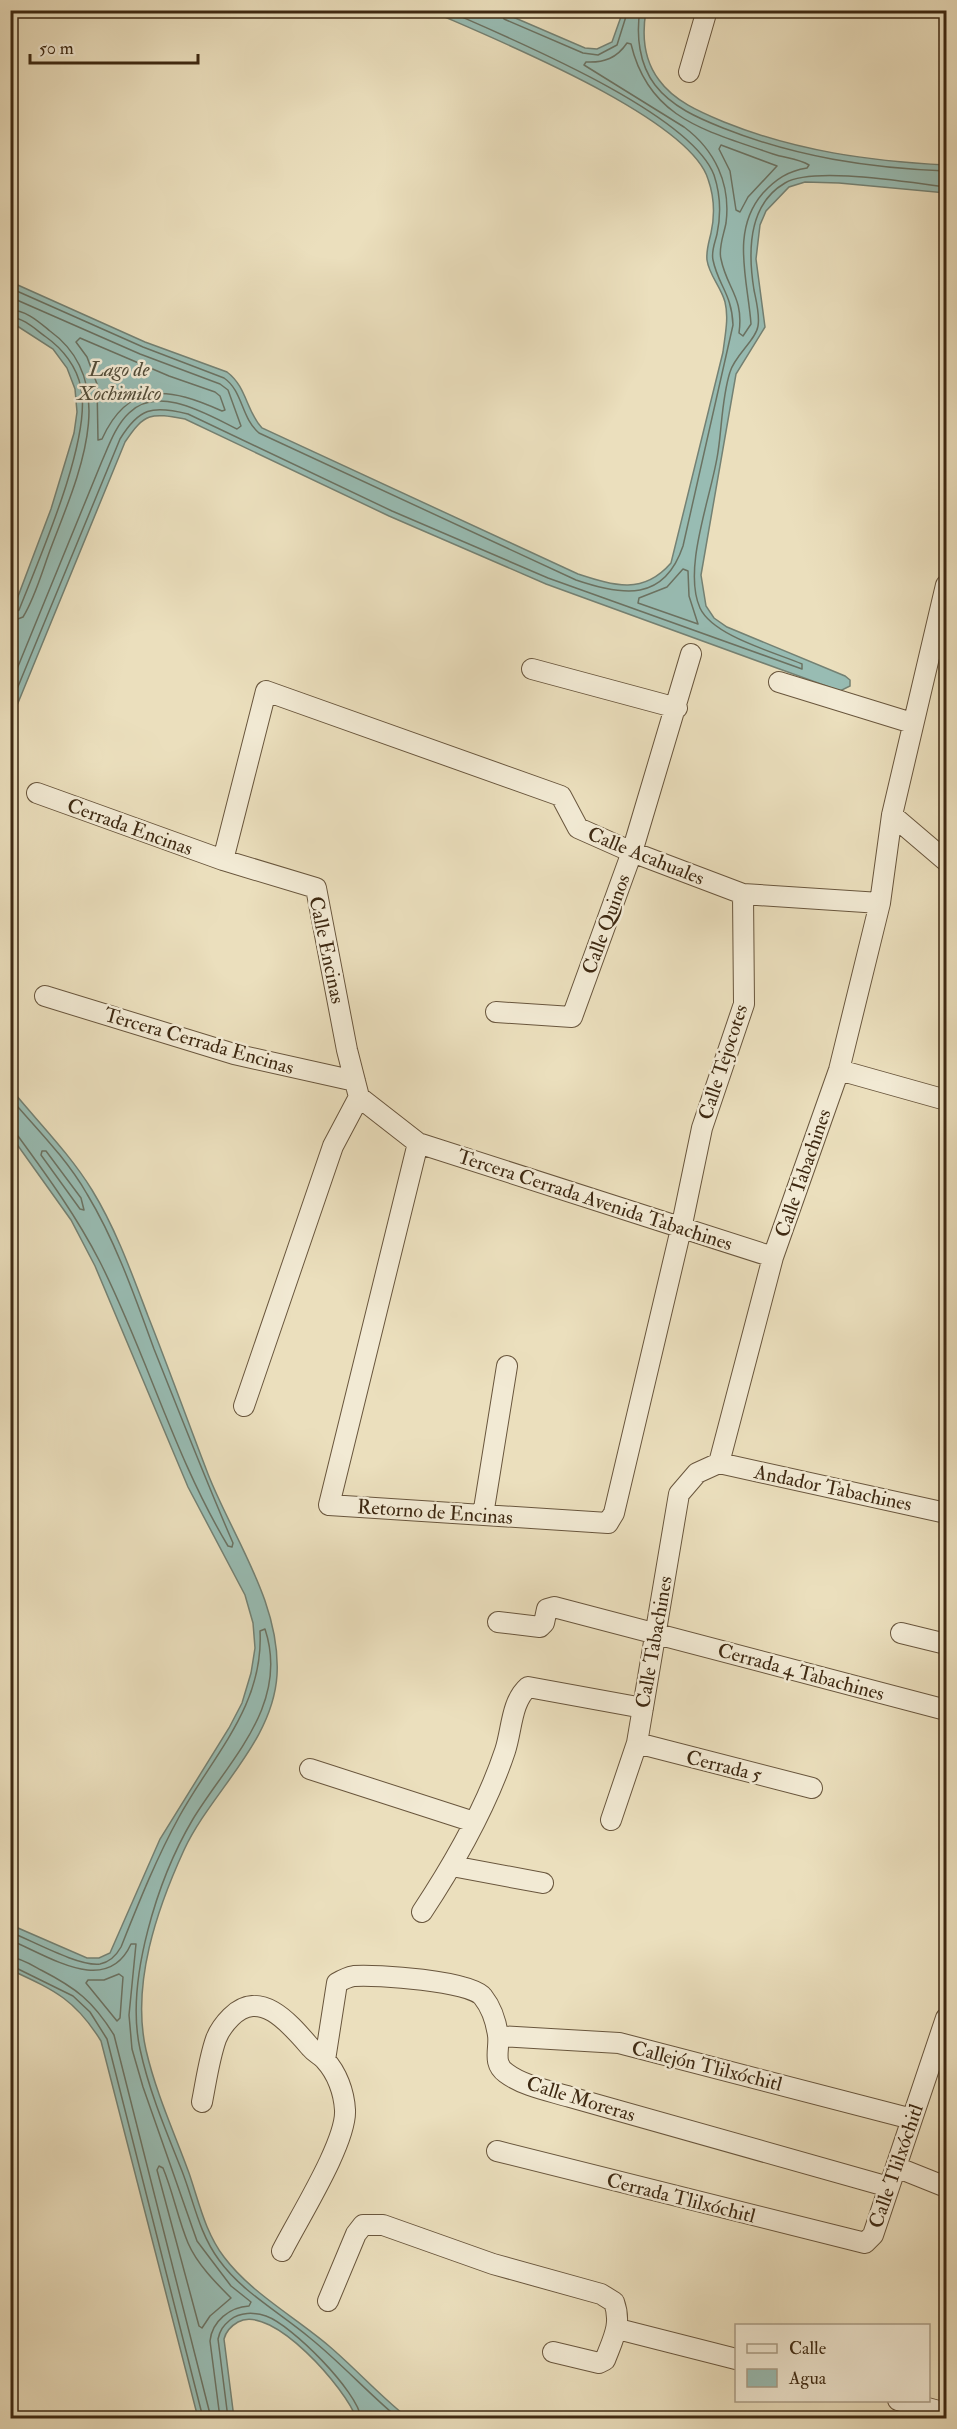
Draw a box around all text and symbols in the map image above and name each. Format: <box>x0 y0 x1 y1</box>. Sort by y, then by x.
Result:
scale bar <box>30 27 198 65</box>
text: 50 m <box>39 37 74 60</box>
water label: Lago de Xochimilco <box>76 356 161 407</box>
street label: Cerrada Encinas <box>64 793 196 861</box>
street label: Calle Acahuales <box>584 821 708 891</box>
street label: Calle Quinos <box>576 870 636 978</box>
street label: Calle Encinas <box>303 894 351 1006</box>
street label: Calle Tejocotes <box>693 1001 753 1123</box>
street label: Tercera Cerrada Encinas <box>101 1002 297 1080</box>
street label: Calle Tabachines <box>769 1106 837 1240</box>
street label: Tercera Cerrada Avenida Tabachines <box>454 1144 736 1256</box>
street label: Andador Tabachines <box>751 1459 914 1517</box>
street label: Retorno de Encinas <box>356 1494 514 1530</box>
street label: Calle Tabachines <box>630 1574 678 1710</box>
street label: Cerrada 4 Tabachines <box>715 1638 887 1706</box>
street label: Cerrada 5 <box>684 1745 765 1788</box>
street label: Callejón Tlilxóchitl <box>629 2035 785 2097</box>
street label: Calle Moreras <box>524 2071 639 2127</box>
street label: Calle Tlilxóchitl <box>863 2101 929 2231</box>
street label: Cerrada Tlilxóchitl <box>604 2167 758 2229</box>
legend <box>735 2324 930 2402</box>
text: Calle <box>789 2337 827 2360</box>
text: Agua <box>788 2367 827 2390</box>

